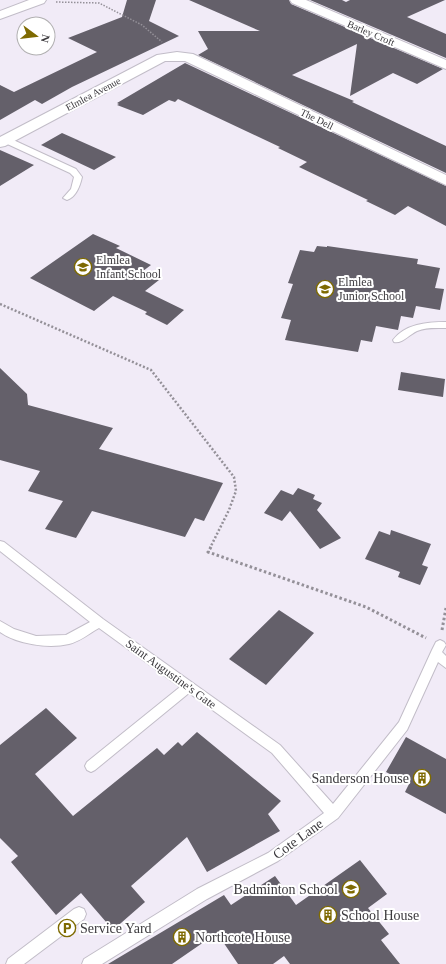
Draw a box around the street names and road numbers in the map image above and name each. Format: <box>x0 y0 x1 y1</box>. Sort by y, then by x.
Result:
street label: Barley Croft <box>346 18 396 48</box>
street label: Elmlea Avenue <box>64 75 123 113</box>
street label: The Dell <box>299 106 335 132</box>
street label: Saint Augustine's Gate <box>123 636 219 712</box>
street label: Cote Lane <box>270 816 326 862</box>

